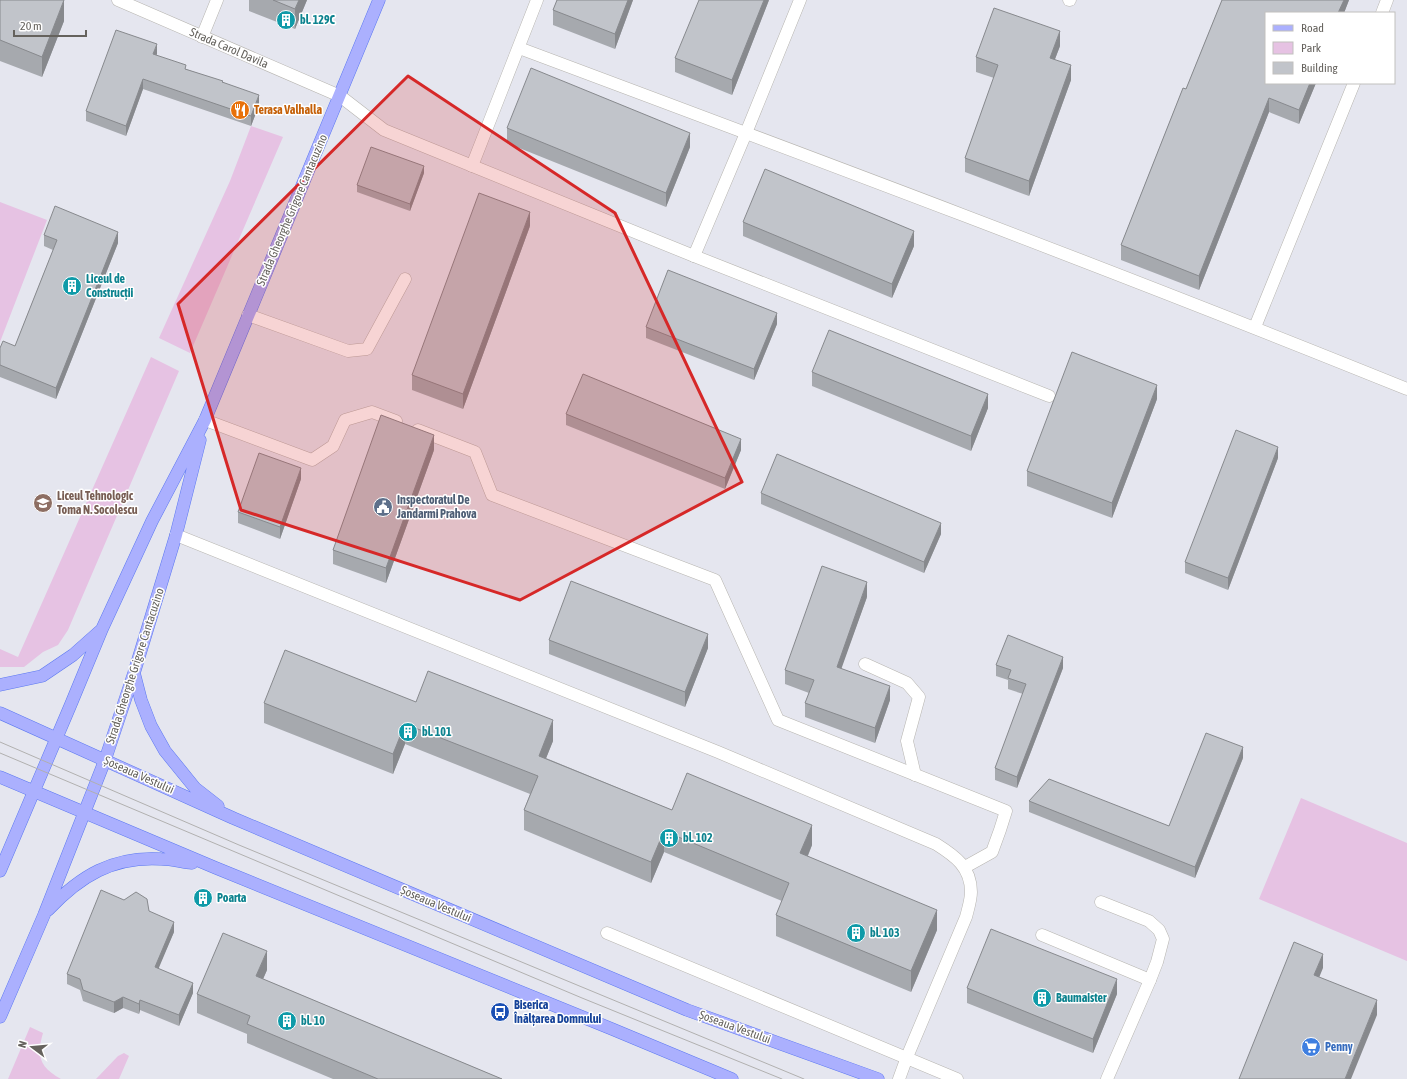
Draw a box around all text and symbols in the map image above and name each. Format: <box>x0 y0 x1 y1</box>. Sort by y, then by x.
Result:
building icon: bl. 129C <box>275 9 297 31</box>
scale bar <box>14 12 86 38</box>
legend <box>1265 12 1395 84</box>
place label: bl. 129C <box>300 13 336 27</box>
text: 20 m <box>20 19 42 33</box>
text: Road <box>1301 21 1324 35</box>
street label: Strada Carol Davila <box>188 25 270 71</box>
text: Park <box>1301 41 1322 55</box>
text: Building <box>1301 61 1339 75</box>
restaurant icon: Terasa Valhalla <box>229 99 251 121</box>
place label: Terasa Valhalla <box>254 103 322 117</box>
street label: Strada Gheorghe Grigore Cantacuzino <box>254 132 330 288</box>
place label: Liceul de Construcții <box>86 272 134 300</box>
building icon: Liceul de Construcții <box>61 275 83 297</box>
place label: Liceul Tehnologic Toma N. Socolescu <box>57 489 138 517</box>
school or university icon: Liceul Tehnologic Toma N. Socolescu <box>32 492 54 514</box>
place label: Inspectoratul De Jandarmi Prahova <box>396 493 477 521</box>
public building icon: Inspectoratul De Jandarmi Prahova <box>372 496 394 518</box>
street label: Strada Gheorghe Grigore Cantacuzino <box>103 586 167 746</box>
building icon: bl. 101 <box>397 721 419 743</box>
place label: bl. 101 <box>422 725 452 739</box>
street label: Șoseaua Vestului <box>102 753 176 797</box>
building icon: bl. 102 <box>658 827 680 849</box>
place label: bl. 102 <box>683 831 713 845</box>
street label: Șoseaua Vestului <box>399 883 473 925</box>
building icon: Poarta <box>192 887 214 909</box>
place label: Poarta <box>217 891 247 905</box>
building icon: bl. 103 <box>845 922 867 944</box>
place label: bl. 103 <box>870 926 900 940</box>
building icon: Baumaister <box>1031 987 1053 1009</box>
place label: Baumaister <box>1056 991 1107 1005</box>
place label: Biserica Înălțarea Domnului <box>513 998 601 1026</box>
bus stop icon: Biserica Înălțarea Domnului <box>489 1001 511 1023</box>
street label: Șoseaua Vestului <box>697 1008 773 1046</box>
building icon: bl. 10 <box>276 1010 298 1032</box>
place label: bl. 10 <box>301 1014 325 1028</box>
north arrow <box>12 1027 52 1067</box>
supermarket icon: Penny <box>1300 1036 1322 1058</box>
text: N <box>16 1039 29 1049</box>
place label: Penny <box>1325 1040 1353 1054</box>

